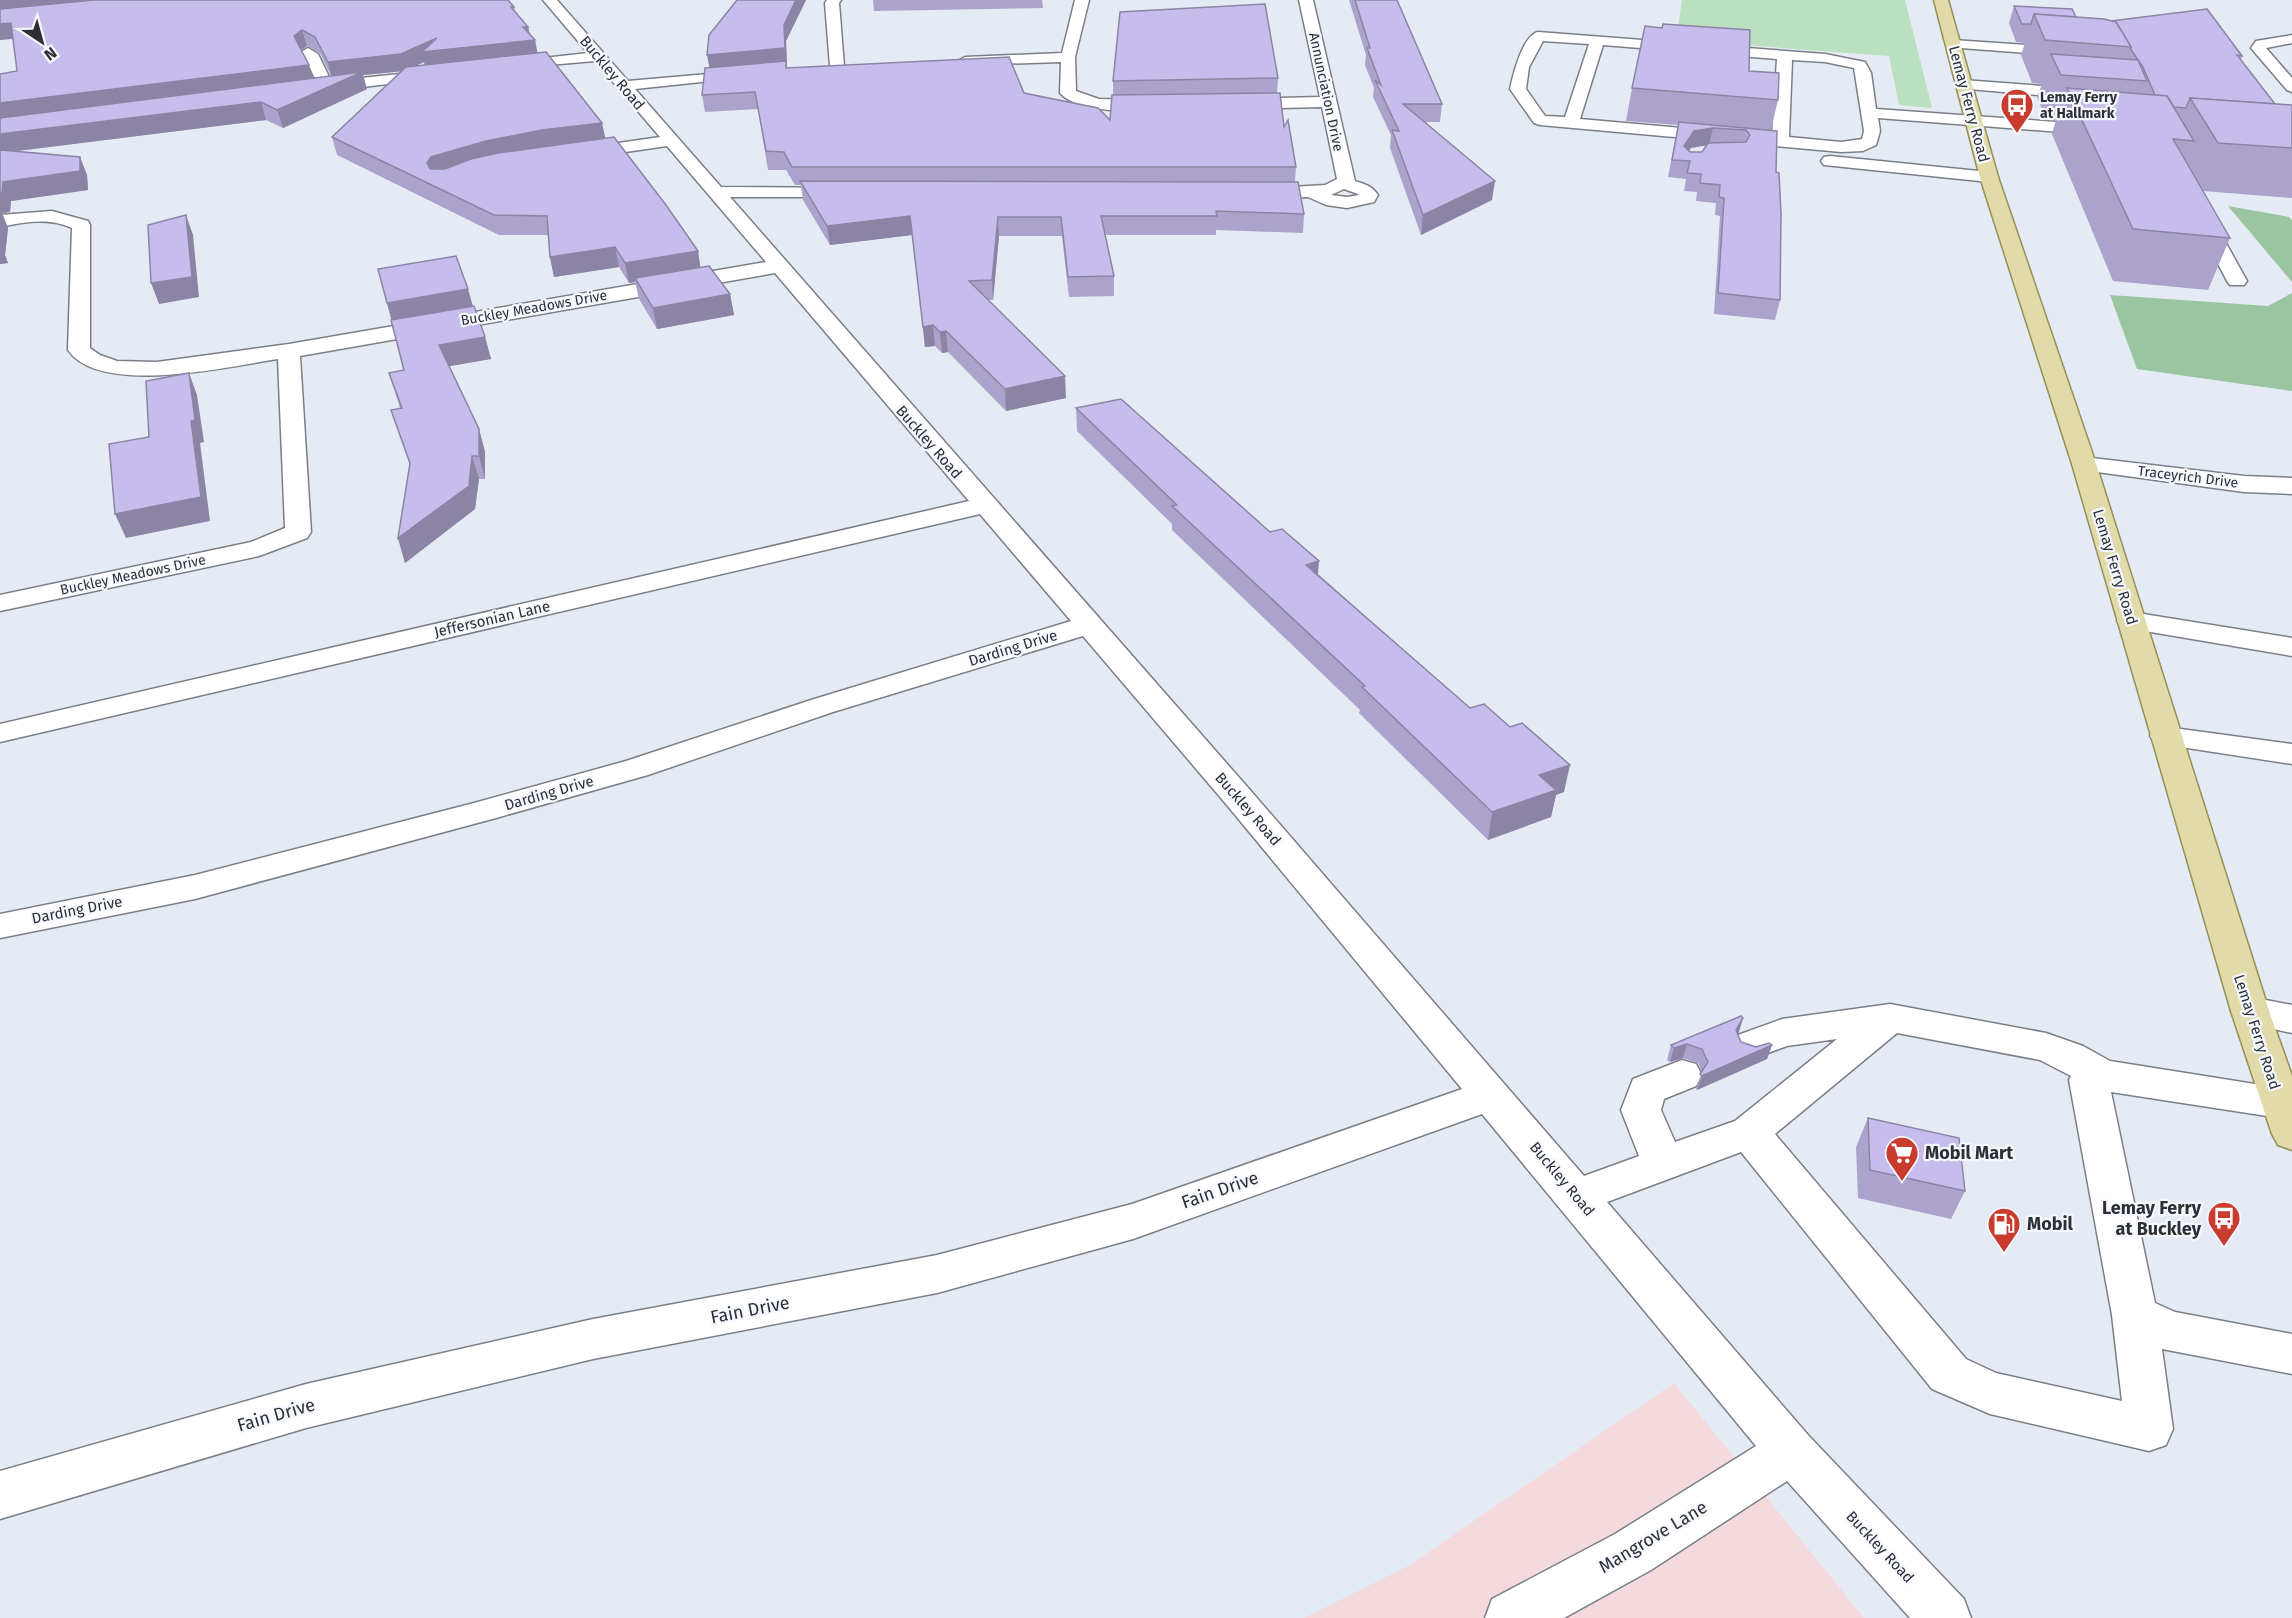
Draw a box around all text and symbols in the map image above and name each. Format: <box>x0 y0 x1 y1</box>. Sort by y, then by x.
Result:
north arrow <box>12 12 72 72</box>
street label: Annunciation Drive <box>1305 31 1347 153</box>
street label: Buckley Road <box>576 32 648 114</box>
text: N <box>41 43 60 65</box>
street label: Lemay Ferry Road <box>1945 44 1993 164</box>
bus stop icon: Lemay Ferry at Hallmark <box>1999 87 2035 134</box>
place label: Lemay Ferry at Hallmark <box>2040 89 2118 122</box>
street label: Buckley Meadows Drive <box>459 287 609 329</box>
street label: Buckley Road <box>892 402 966 482</box>
street label: Traceyrich Drive <box>2137 462 2239 492</box>
street label: Lemay Ferry Road <box>2089 507 2141 627</box>
street label: Buckley Meadows Drive <box>59 551 207 599</box>
street label: Jeffersonian Lane <box>432 597 552 641</box>
street label: Darding Drive <box>966 626 1060 670</box>
street label: Buckley Road <box>1211 769 1285 849</box>
street label: Darding Drive <box>502 772 596 814</box>
street label: Darding Drive <box>30 892 124 928</box>
street label: Lemay Ferry Road <box>2230 972 2284 1092</box>
supermarket icon: Mobil Mart <box>1884 1135 1920 1182</box>
street label: Buckley Road <box>1526 1138 1598 1220</box>
place label: Mobil Mart <box>1925 1142 2014 1164</box>
street label: Fain Drive <box>1179 1167 1261 1213</box>
place label: Lemay Ferry at Buckley <box>2102 1197 2202 1240</box>
bus stop icon: Lemay Ferry at Buckley <box>2206 1200 2242 1247</box>
fuel station icon: Mobil <box>1986 1206 2022 1253</box>
place label: Mobil <box>2027 1213 2073 1235</box>
street label: Fain Drive <box>709 1292 791 1328</box>
street label: Fain Drive <box>234 1393 318 1437</box>
street label: Mangrove Lane <box>1595 1496 1711 1578</box>
street label: Buckley Road <box>1842 1508 1918 1586</box>

